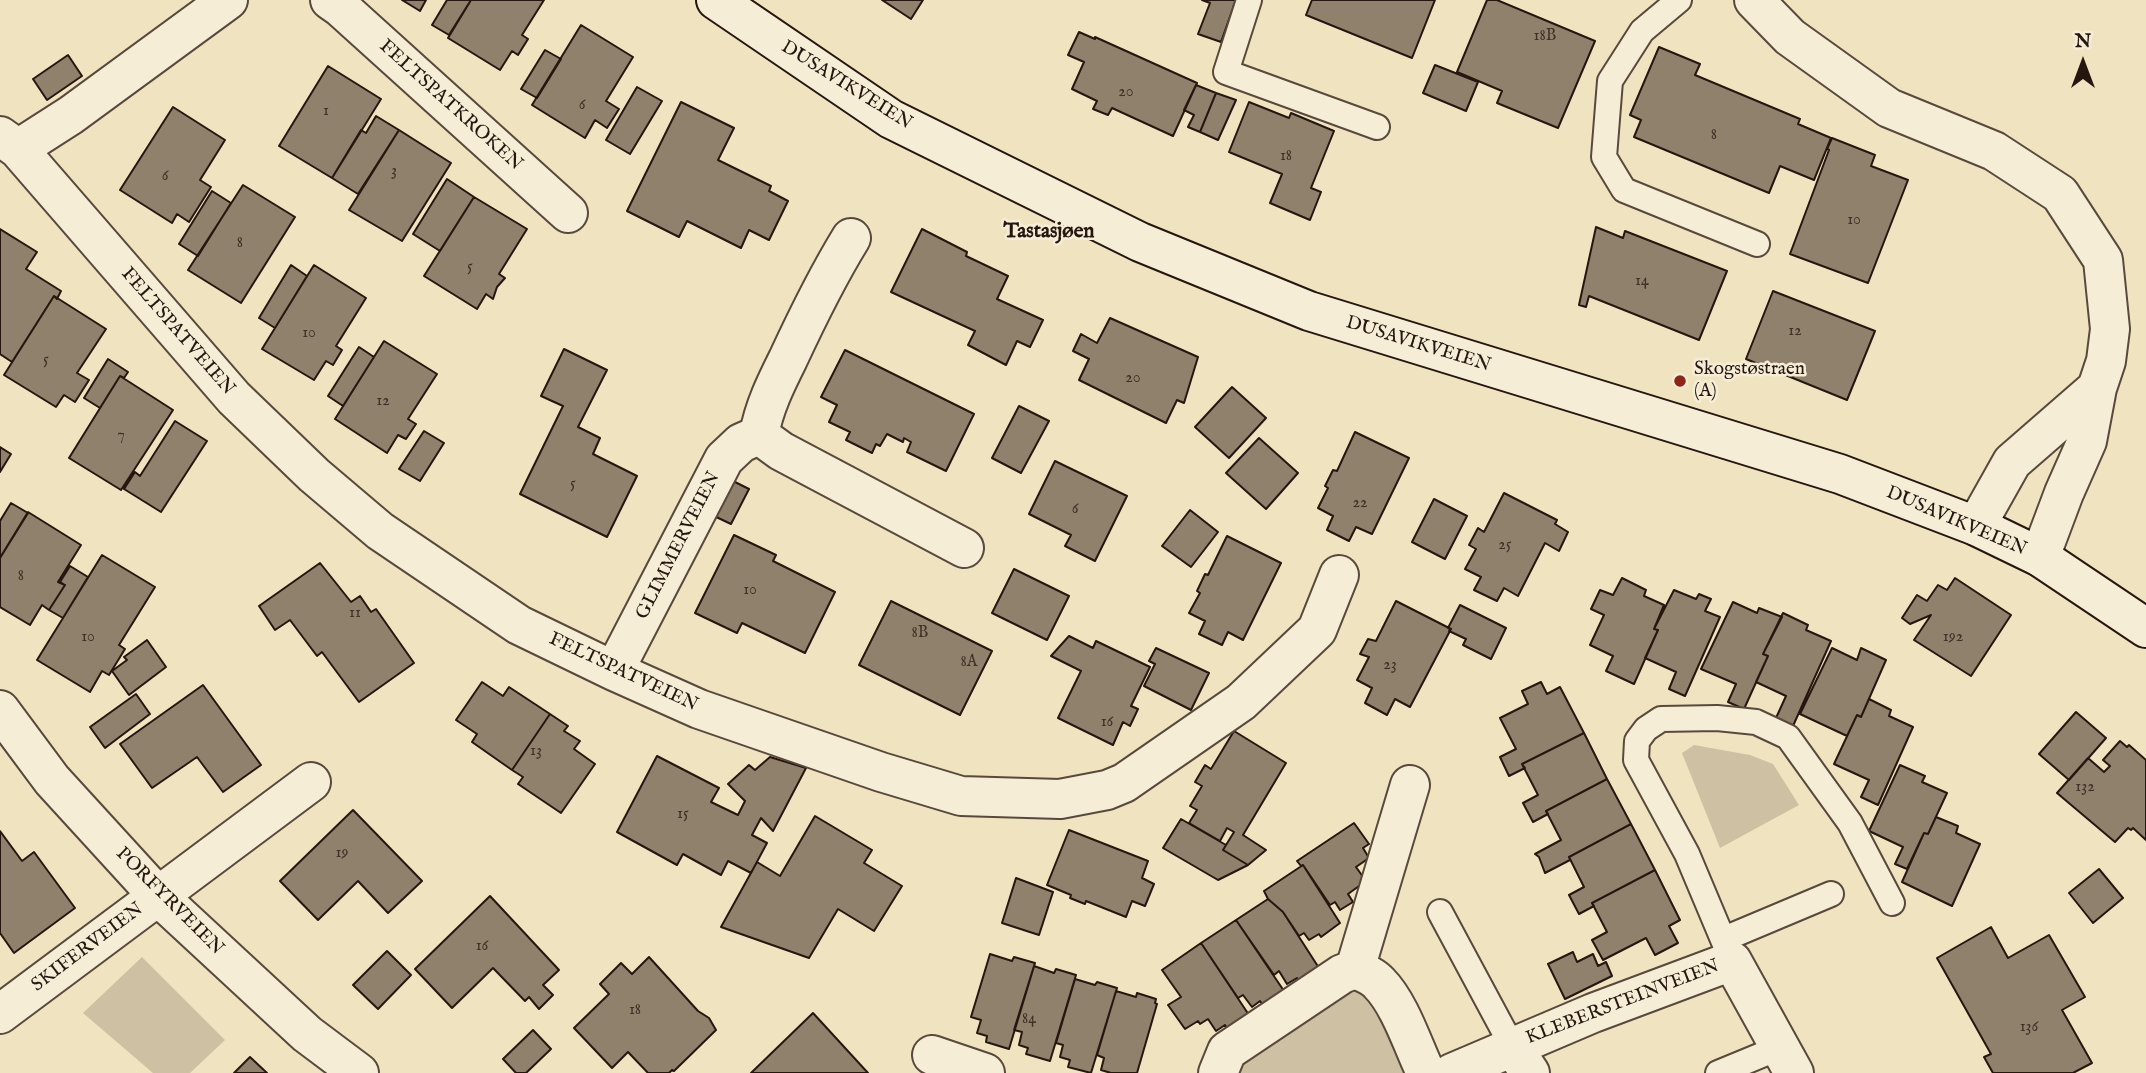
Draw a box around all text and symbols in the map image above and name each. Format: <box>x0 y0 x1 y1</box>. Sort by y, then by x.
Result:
house number: 18B <box>1534 27 1556 47</box>
north arrow <box>2048 28 2118 98</box>
text: N <box>2075 30 2091 54</box>
street label: FELTSPATKROKEN <box>374 36 526 176</box>
street label: DUSAVIKVEIEN <box>776 36 916 136</box>
house number: 20 <box>1118 83 1134 103</box>
house number: 6 <box>579 96 585 116</box>
house number: 1 <box>323 102 329 122</box>
house number: 8 <box>1711 126 1717 146</box>
house number: 18 <box>1280 147 1292 167</box>
house number: 3 <box>391 162 397 182</box>
house number: 6 <box>162 167 168 187</box>
house number: 10 <box>1847 211 1861 231</box>
district label: Tastasjøen <box>1004 220 1094 246</box>
house number: 8 <box>237 234 243 254</box>
house number: 5 <box>467 258 473 278</box>
street label: FELTSPATVEIEN <box>115 263 239 401</box>
house number: 14 <box>1635 272 1649 292</box>
street label: DUSAVIKVEIEN <box>1343 312 1493 378</box>
house number: 12 <box>1788 322 1802 342</box>
house number: 10 <box>302 324 316 344</box>
house number: 5 <box>43 351 49 371</box>
place label: Skogstøstraen (A) <box>1694 359 1805 403</box>
house number: 20 <box>1125 369 1141 389</box>
marker: Skogstøstraen (A) <box>1672 373 1688 389</box>
house number: 12 <box>376 392 390 412</box>
house number: 7 <box>117 426 125 446</box>
street label: GLIMMERVEIEN <box>632 468 726 624</box>
house number: 5 <box>570 475 576 495</box>
street label: DUSAVIKVEIEN <box>1882 482 2030 562</box>
house number: 22 <box>1352 494 1368 514</box>
house number: 6 <box>1072 500 1078 520</box>
house number: 25 <box>1498 536 1512 556</box>
house number: 8 <box>18 567 24 587</box>
house number: 10 <box>743 581 757 601</box>
house number: 11 <box>349 604 361 624</box>
house number: 8B <box>912 624 928 644</box>
house number: 10 <box>81 628 95 648</box>
street label: FELTSPATVEIEN <box>545 628 701 718</box>
house number: 192 <box>1943 628 1963 648</box>
house number: 8A <box>960 653 978 673</box>
house number: 23 <box>1383 656 1397 676</box>
house number: 16 <box>1101 713 1113 733</box>
house number: 13 <box>530 742 542 762</box>
house number: 132 <box>2075 778 2095 798</box>
house number: 15 <box>677 805 689 825</box>
street label: PORFYRVEIEN <box>110 843 228 961</box>
house number: 19 <box>336 844 348 864</box>
street label: SKIFERVEIEN <box>28 899 148 997</box>
house number: 16 <box>476 937 488 957</box>
street label: KLEBERSTEINVEIEN <box>1523 956 1723 1050</box>
house number: 18 <box>629 1001 641 1021</box>
house number: 84 <box>1022 1010 1036 1030</box>
house number: 136 <box>2020 1018 2038 1038</box>

